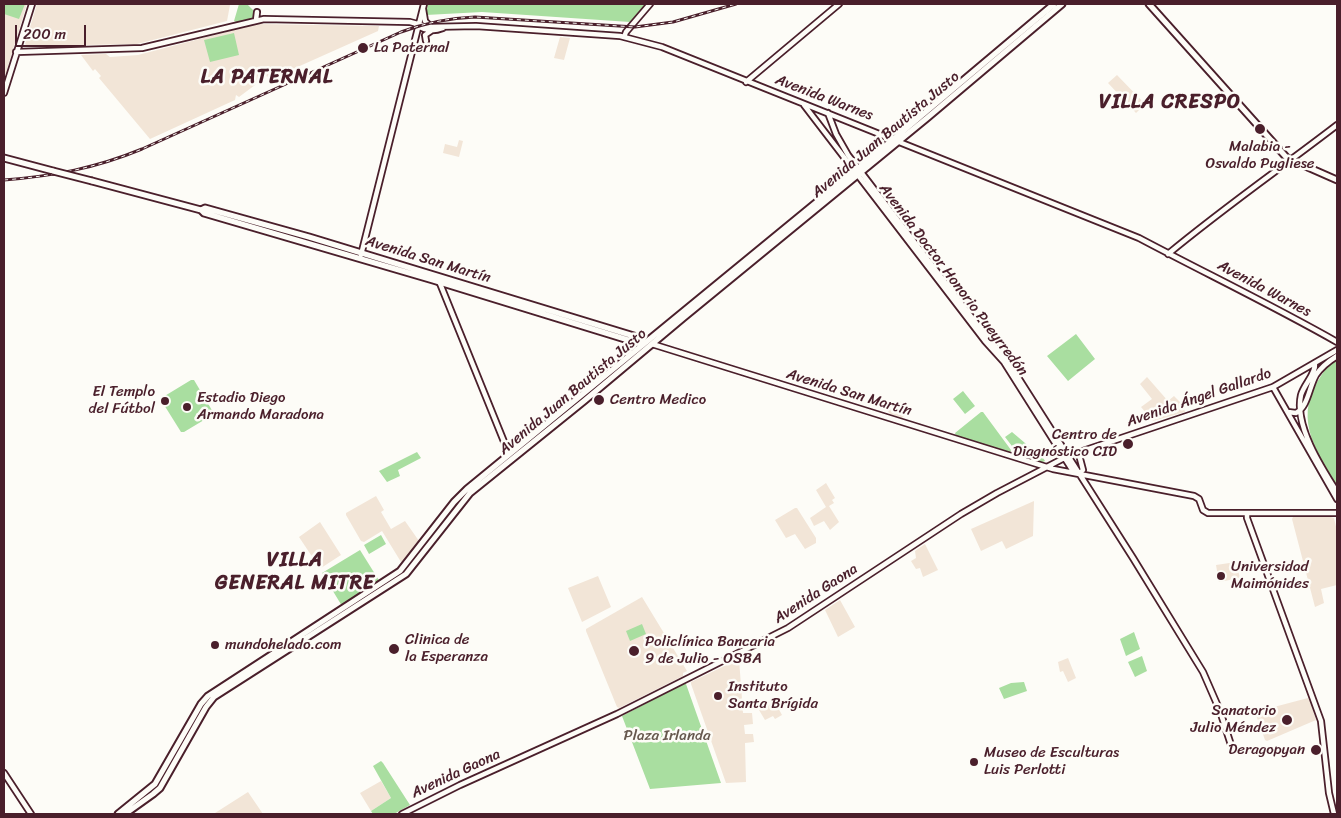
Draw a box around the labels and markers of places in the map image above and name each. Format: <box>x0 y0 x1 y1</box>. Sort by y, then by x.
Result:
place label: La Paternal <box>374 39 449 57</box>
marker: La Paternal <box>356 41 370 55</box>
marker: Malabia - Osvaldo Pugliese <box>1253 122 1267 136</box>
place label: Malabia - Osvaldo Pugliese <box>1205 138 1315 173</box>
place label: El Templo del Fútbol <box>89 383 155 418</box>
place label: Estadio Diego Armando Maradona <box>197 389 324 424</box>
place label: Centro Medico <box>610 391 706 409</box>
marker: Centro Medico <box>592 393 606 407</box>
marker: El Templo del Fútbol <box>159 395 171 407</box>
marker: Estadio Diego Armando Maradona <box>181 401 193 413</box>
place label: Centro de Diagnóstico CID <box>1013 426 1117 461</box>
marker: Centro de Diagnóstico CID <box>1121 437 1135 451</box>
place label: Universidad Maimónides <box>1231 558 1309 593</box>
marker: Universidad Maimónides <box>1215 570 1227 582</box>
place label: Clinica de la Esperanza <box>405 631 488 666</box>
place label: Policlínica Bancaria 9 de Julio - OSBA <box>645 633 775 668</box>
place label: mundohelado.com <box>225 636 342 654</box>
marker: mundohelado.com <box>209 639 221 651</box>
marker: Clinica de la Esperanza <box>387 642 401 656</box>
marker: Policlínica Bancaria 9 de Julio - OSBA <box>627 644 641 658</box>
place label: Instituto Santa Brígida <box>728 678 818 713</box>
marker: Instituto Santa Brígida <box>712 690 724 702</box>
place label: Sanatorio Julio Méndez <box>1190 702 1276 737</box>
marker: Sanatorio Julio Méndez <box>1280 713 1294 727</box>
place label: Deragopyan <box>1228 741 1305 759</box>
marker: Deragopyan <box>1309 743 1323 757</box>
place label: Museo de Esculturas Luis Perlotti <box>984 744 1119 779</box>
marker: Museo de Esculturas Luis Perlotti <box>968 756 980 768</box>

